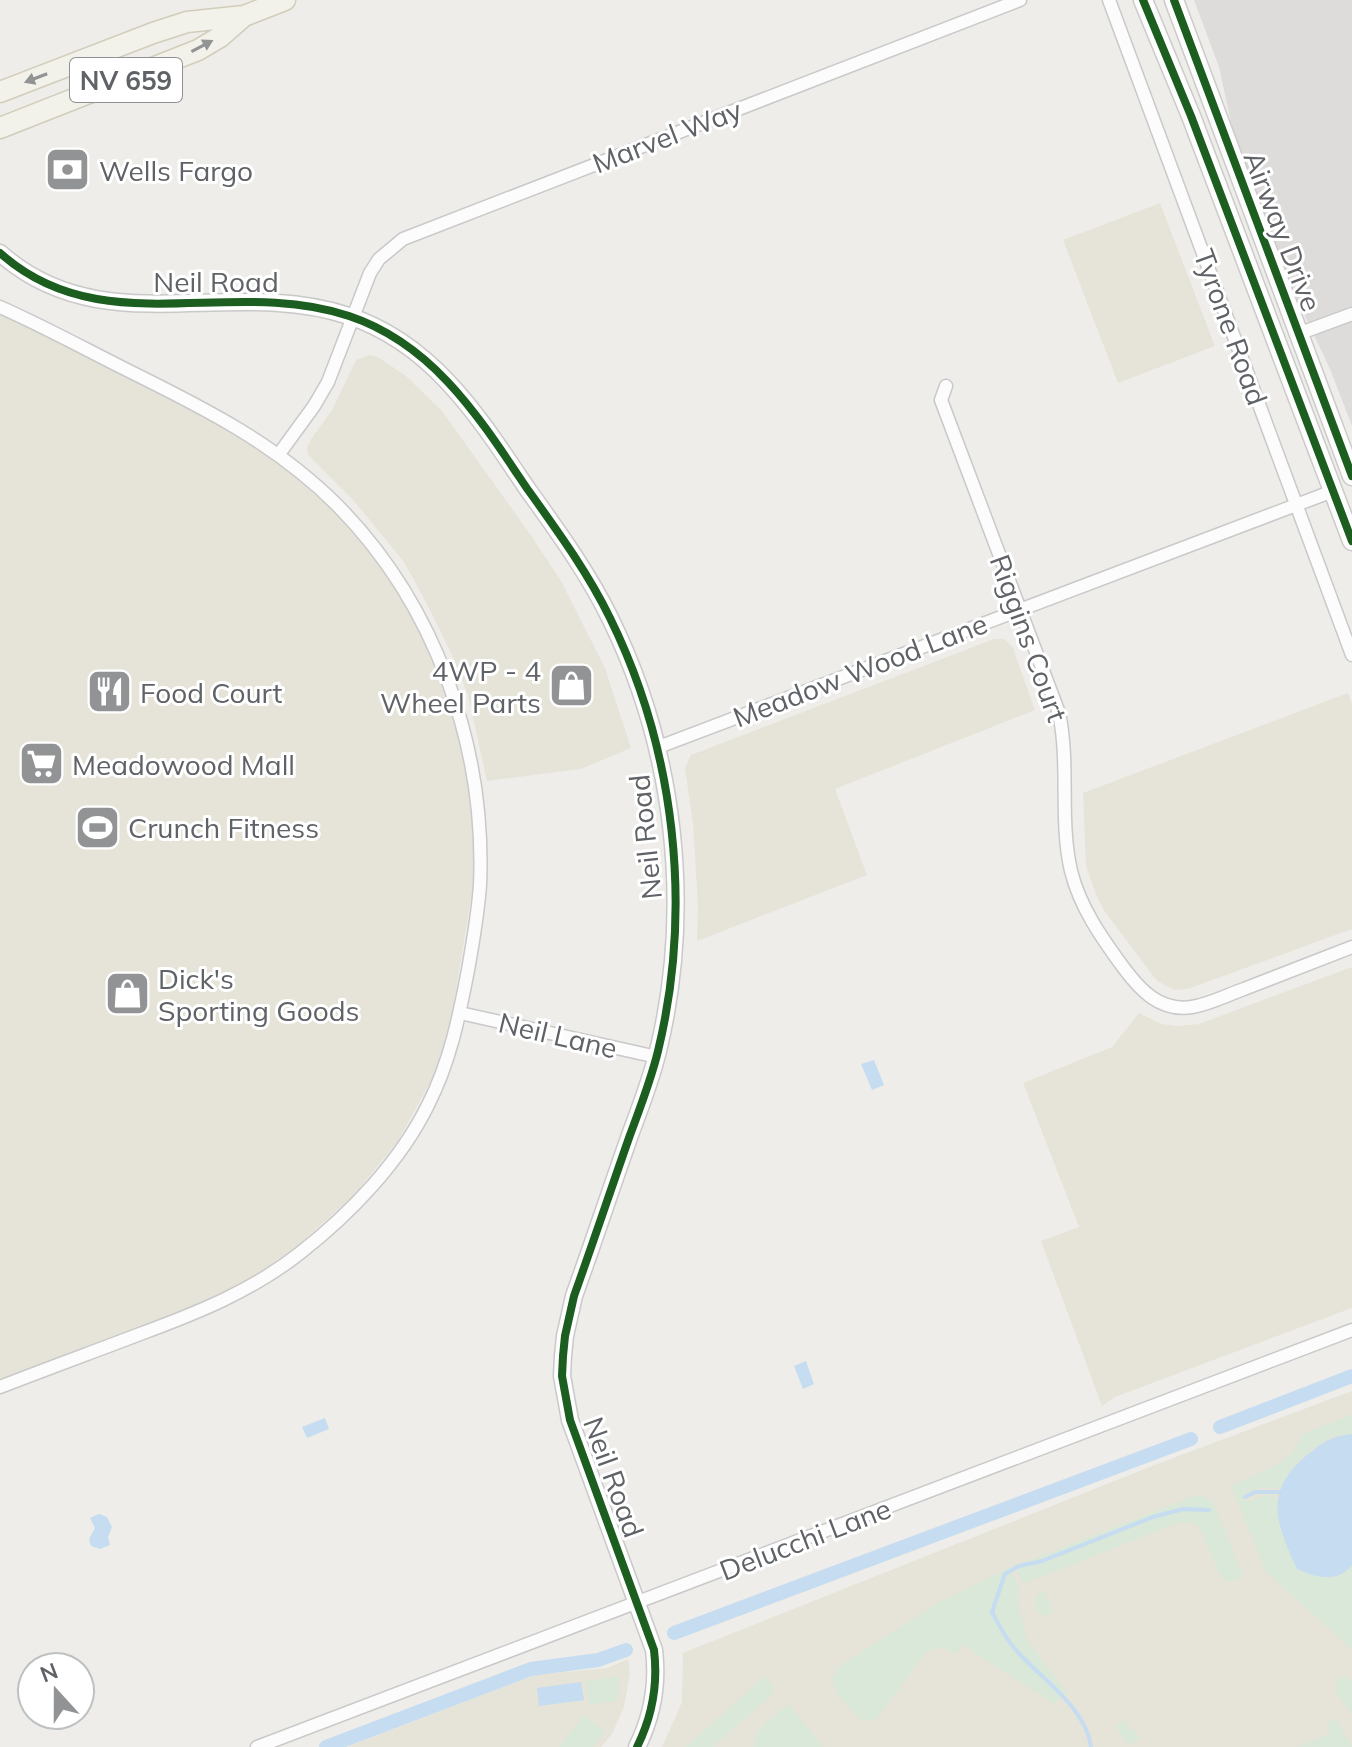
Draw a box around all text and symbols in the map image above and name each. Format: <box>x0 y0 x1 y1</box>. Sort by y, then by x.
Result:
one-way arrow <box>191 40 213 54</box>
road number: NV 659 <box>70 58 182 102</box>
one-way arrow <box>24 72 48 85</box>
street label: Marvel Way <box>588 92 747 180</box>
bank icon: Wells Fargo <box>44 146 92 194</box>
street label: Airway Drive <box>1236 146 1330 316</box>
place label: Wells Fargo <box>99 153 253 188</box>
street label: Tyrone Road <box>1187 244 1275 410</box>
street label: Neil Road <box>153 264 279 299</box>
street label: Riggins Court <box>983 550 1075 726</box>
street label: Meadow Wood Lane <box>728 605 992 735</box>
place label: 4WP - 4 Wheel Parts <box>380 653 541 720</box>
shop icon: 4WP - 4 Wheel Parts <box>548 662 596 710</box>
restaurant icon: Food Court <box>85 668 133 716</box>
place label: Food Court <box>140 675 283 710</box>
supermarket icon: Meadowood Mall <box>17 740 65 788</box>
place label: Meadowood Mall <box>72 747 295 782</box>
street label: Neil Road <box>621 773 669 901</box>
sports icon: Crunch Fitness <box>73 803 121 851</box>
place label: Crunch Fitness <box>128 810 319 845</box>
place label: Dick's Sporting Goods <box>158 961 359 1028</box>
shop icon: Dick's Sporting Goods <box>103 970 151 1018</box>
street label: Neil Lane <box>495 1004 621 1066</box>
street label: Neil Road <box>576 1412 652 1542</box>
street label: Delucchi Lane <box>714 1490 896 1588</box>
north arrow <box>16 1651 96 1731</box>
text: N <box>36 1656 62 1688</box>

